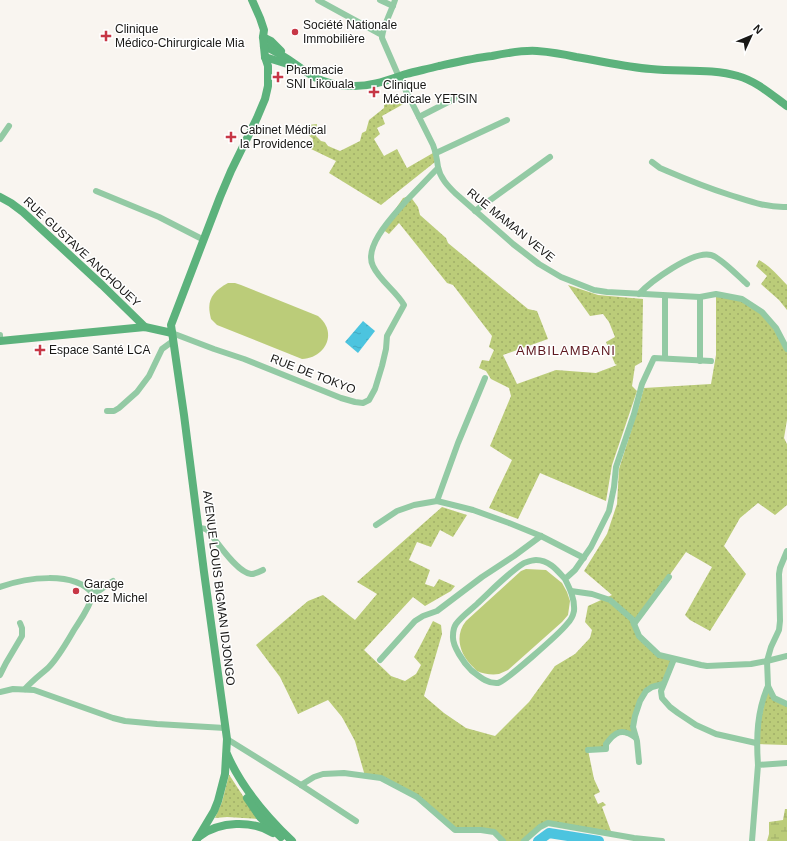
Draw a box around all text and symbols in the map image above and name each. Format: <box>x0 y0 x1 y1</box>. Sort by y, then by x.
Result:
north arrow <box>731 16 771 56</box>
place label: Société Nationale Immobilière <box>303 18 397 46</box>
place label: Clinique Médico-Chirurgicale Mia <box>115 22 245 50</box>
text: N <box>751 22 765 36</box>
marker: Société Nationale Immobilière <box>290 27 300 37</box>
marker: Clinique Médico-Chirurgicale Mia <box>100 30 112 42</box>
place label: Pharmacie SNI Likouala <box>286 63 354 91</box>
marker: Pharmacie SNI Likouala <box>273 72 283 82</box>
place label: Clinique Médicale YETSIN <box>383 78 477 106</box>
marker: Clinique Médicale YETSIN <box>368 86 380 98</box>
place label: Cabinet Médical la Providence <box>240 123 326 151</box>
marker: Cabinet Médical la Providence <box>225 131 237 143</box>
street label: RUE MAMAN VEVE <box>464 185 558 265</box>
street label: RUE GUSTAVE ANCHOUEY <box>21 194 143 310</box>
place label: Espace Santé LCA <box>49 343 150 357</box>
district label: AMBILAMBANI <box>516 343 616 358</box>
marker: Espace Santé LCA <box>34 344 46 356</box>
street label: RUE DE TOKYO <box>268 351 358 397</box>
street label: AVENUE LOUIS BIGMAN IDJONGO <box>200 490 238 686</box>
place label: Garage chez Michel <box>84 577 147 605</box>
marker: Garage chez Michel <box>71 586 81 596</box>

